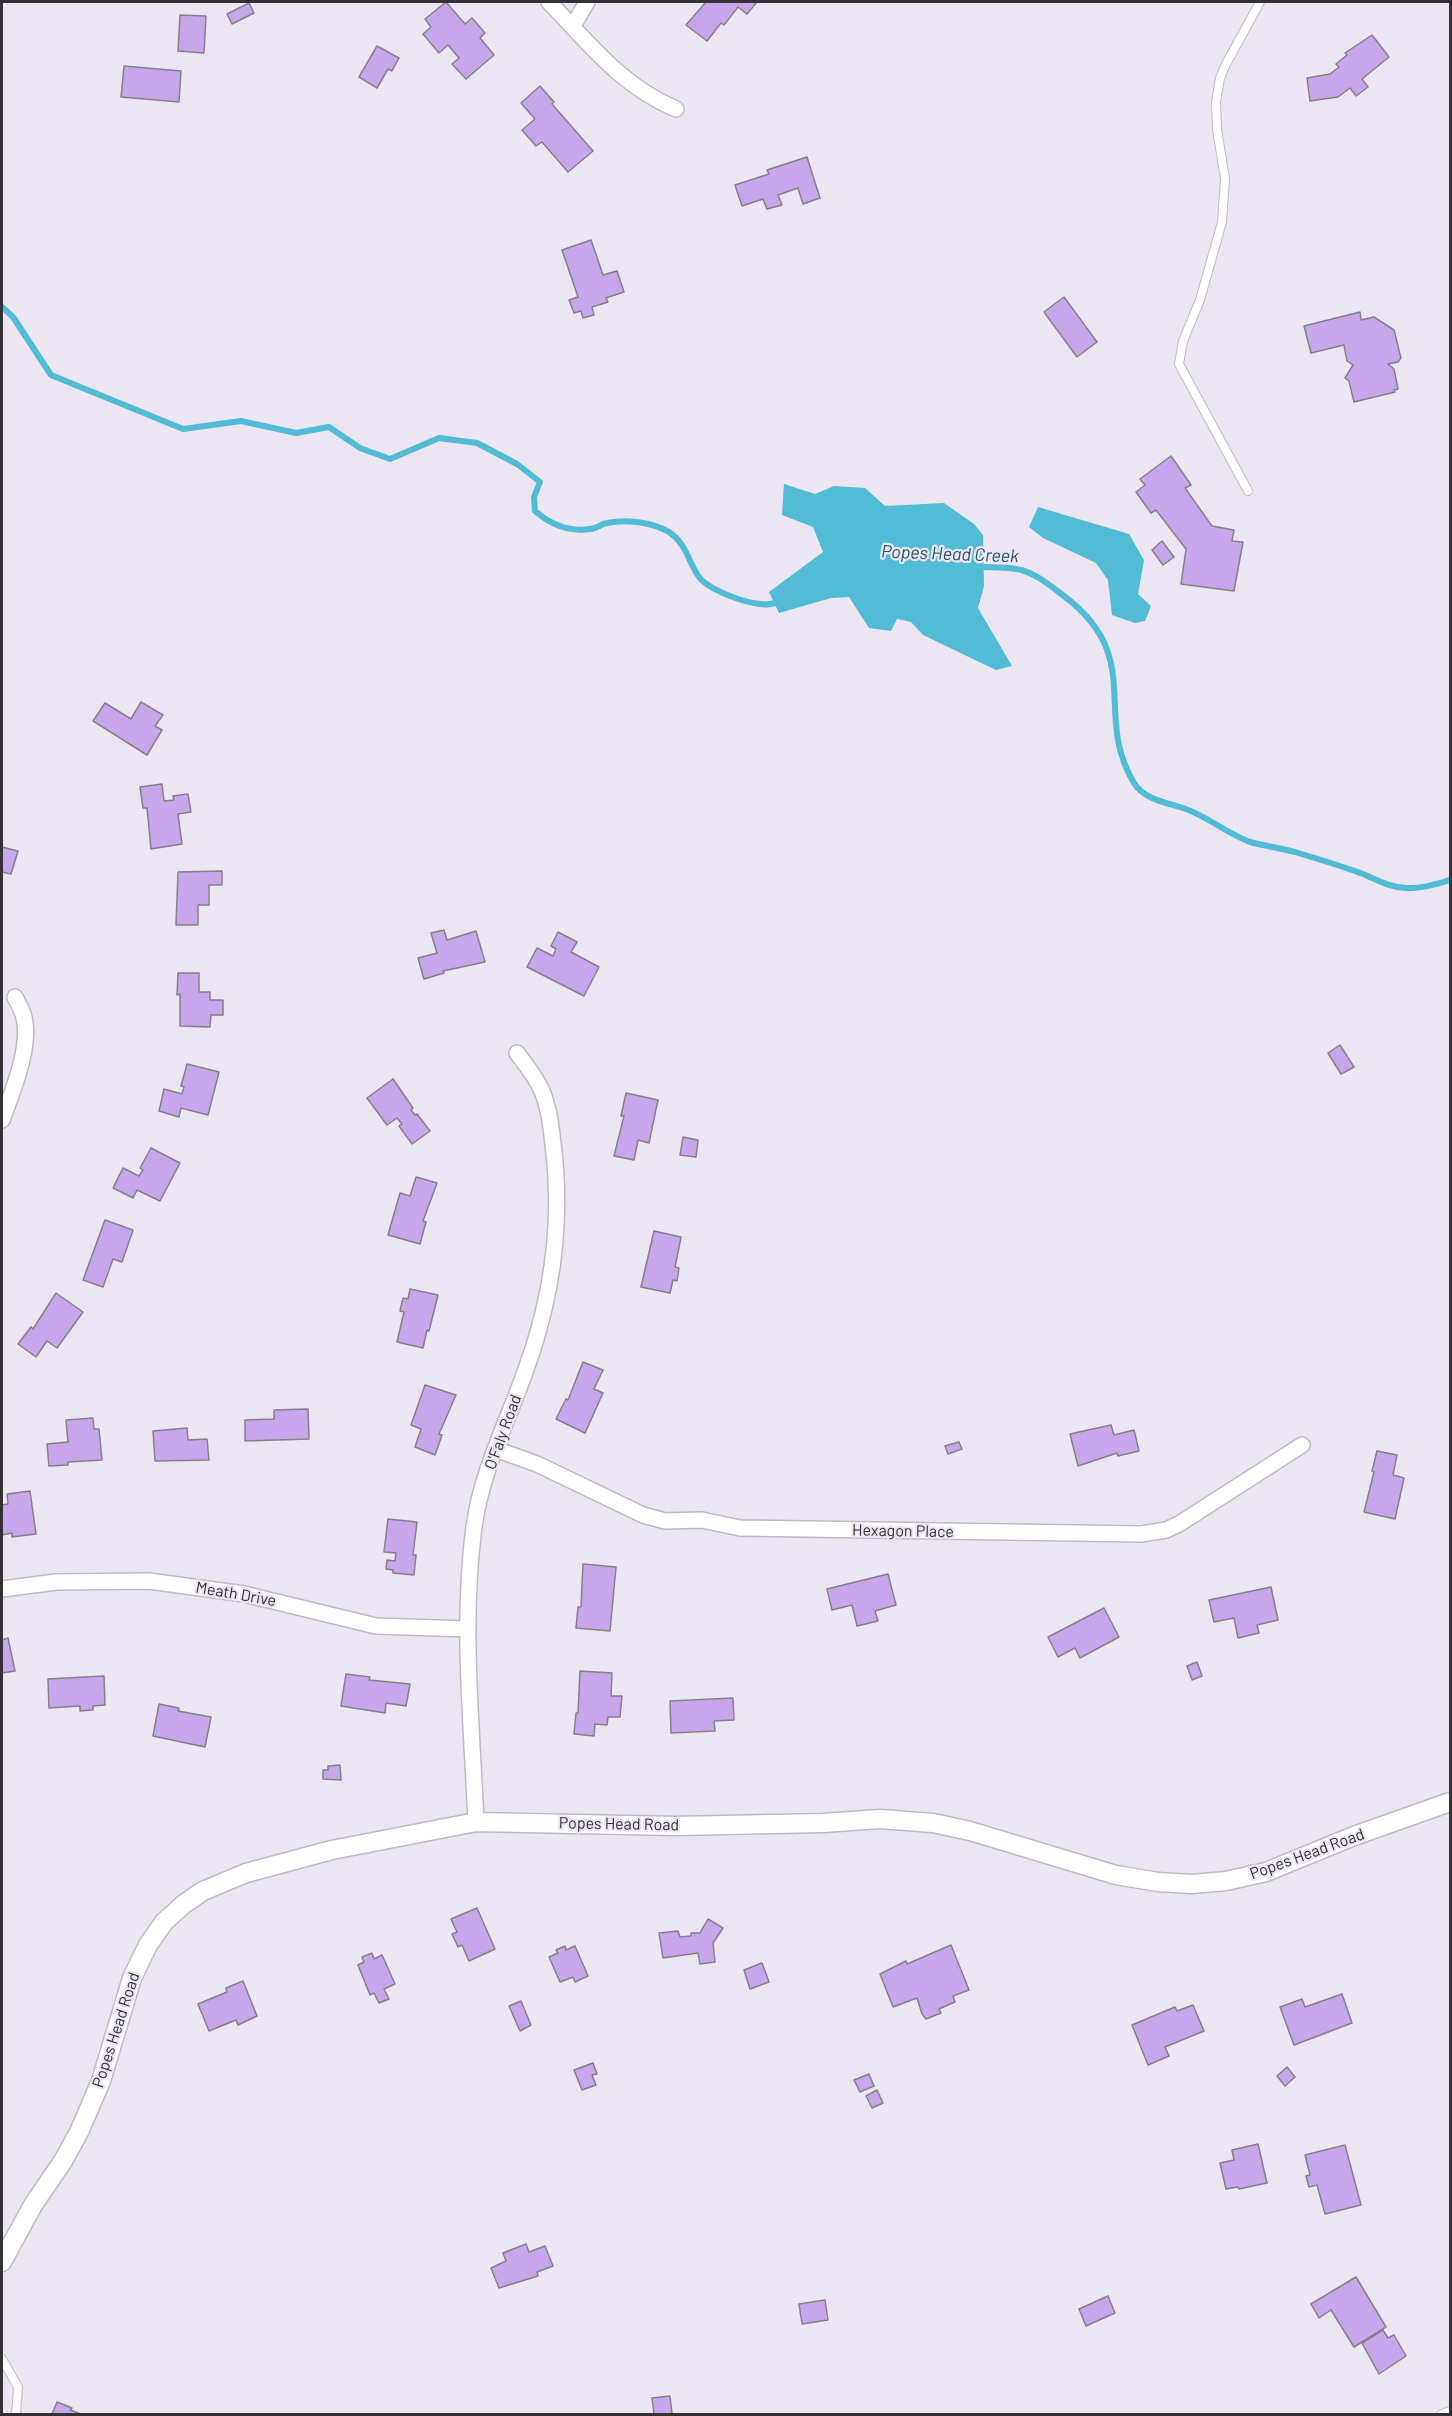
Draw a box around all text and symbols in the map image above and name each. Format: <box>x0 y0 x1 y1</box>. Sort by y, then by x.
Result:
water label: Popes Head Creek <box>881 541 1019 567</box>
street label: O'Faly Road <box>481 1392 525 1472</box>
street label: Hexagon Place <box>852 1521 954 1541</box>
street label: Meath Drive <box>194 1577 278 1611</box>
street label: Popes Head Road <box>559 1813 679 1835</box>
street label: Popes Head Road <box>1247 1824 1367 1884</box>
street label: Popes Head Road <box>88 1970 144 2090</box>

